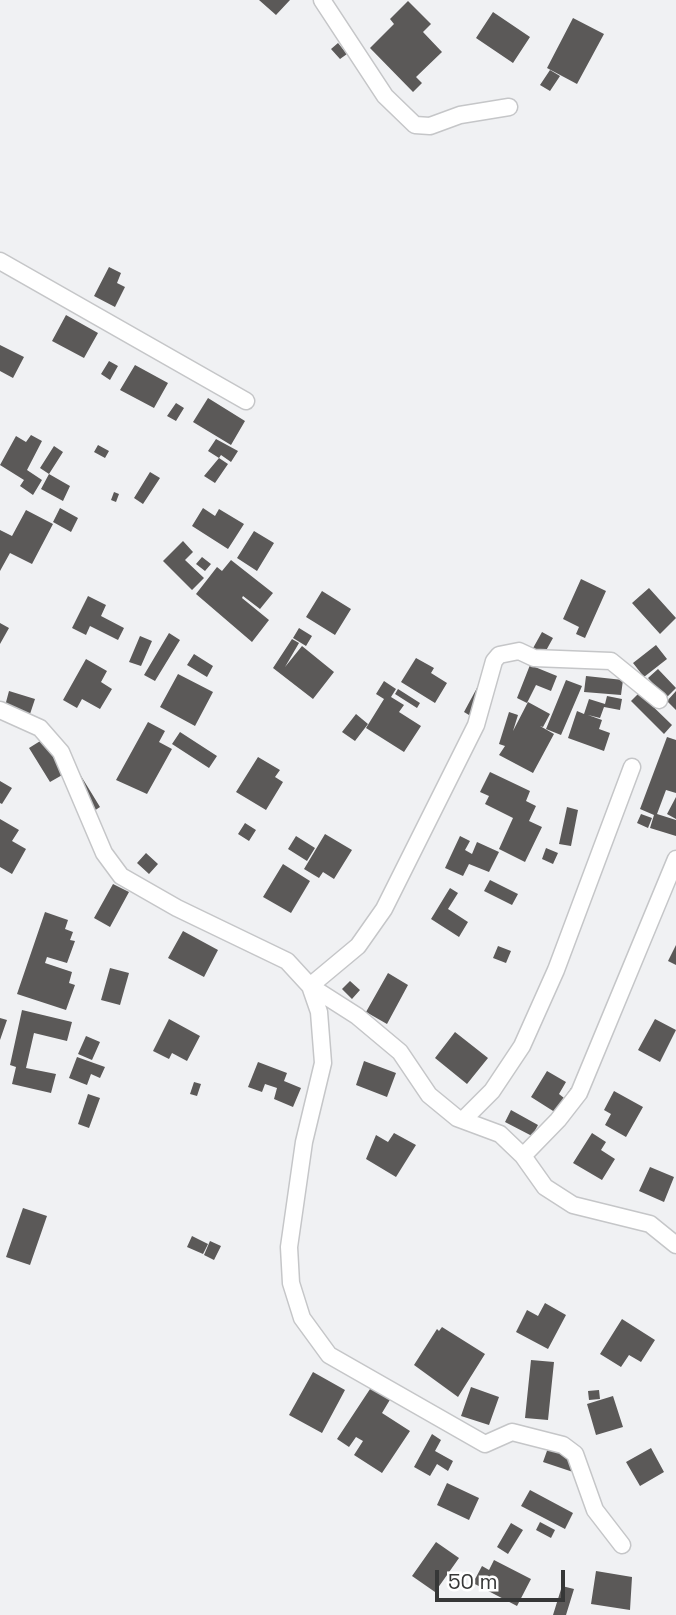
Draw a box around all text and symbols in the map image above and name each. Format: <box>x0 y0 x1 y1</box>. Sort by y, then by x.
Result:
scale bar <box>438 1556 568 1600</box>
text: 50 m <box>448 1568 498 1595</box>

